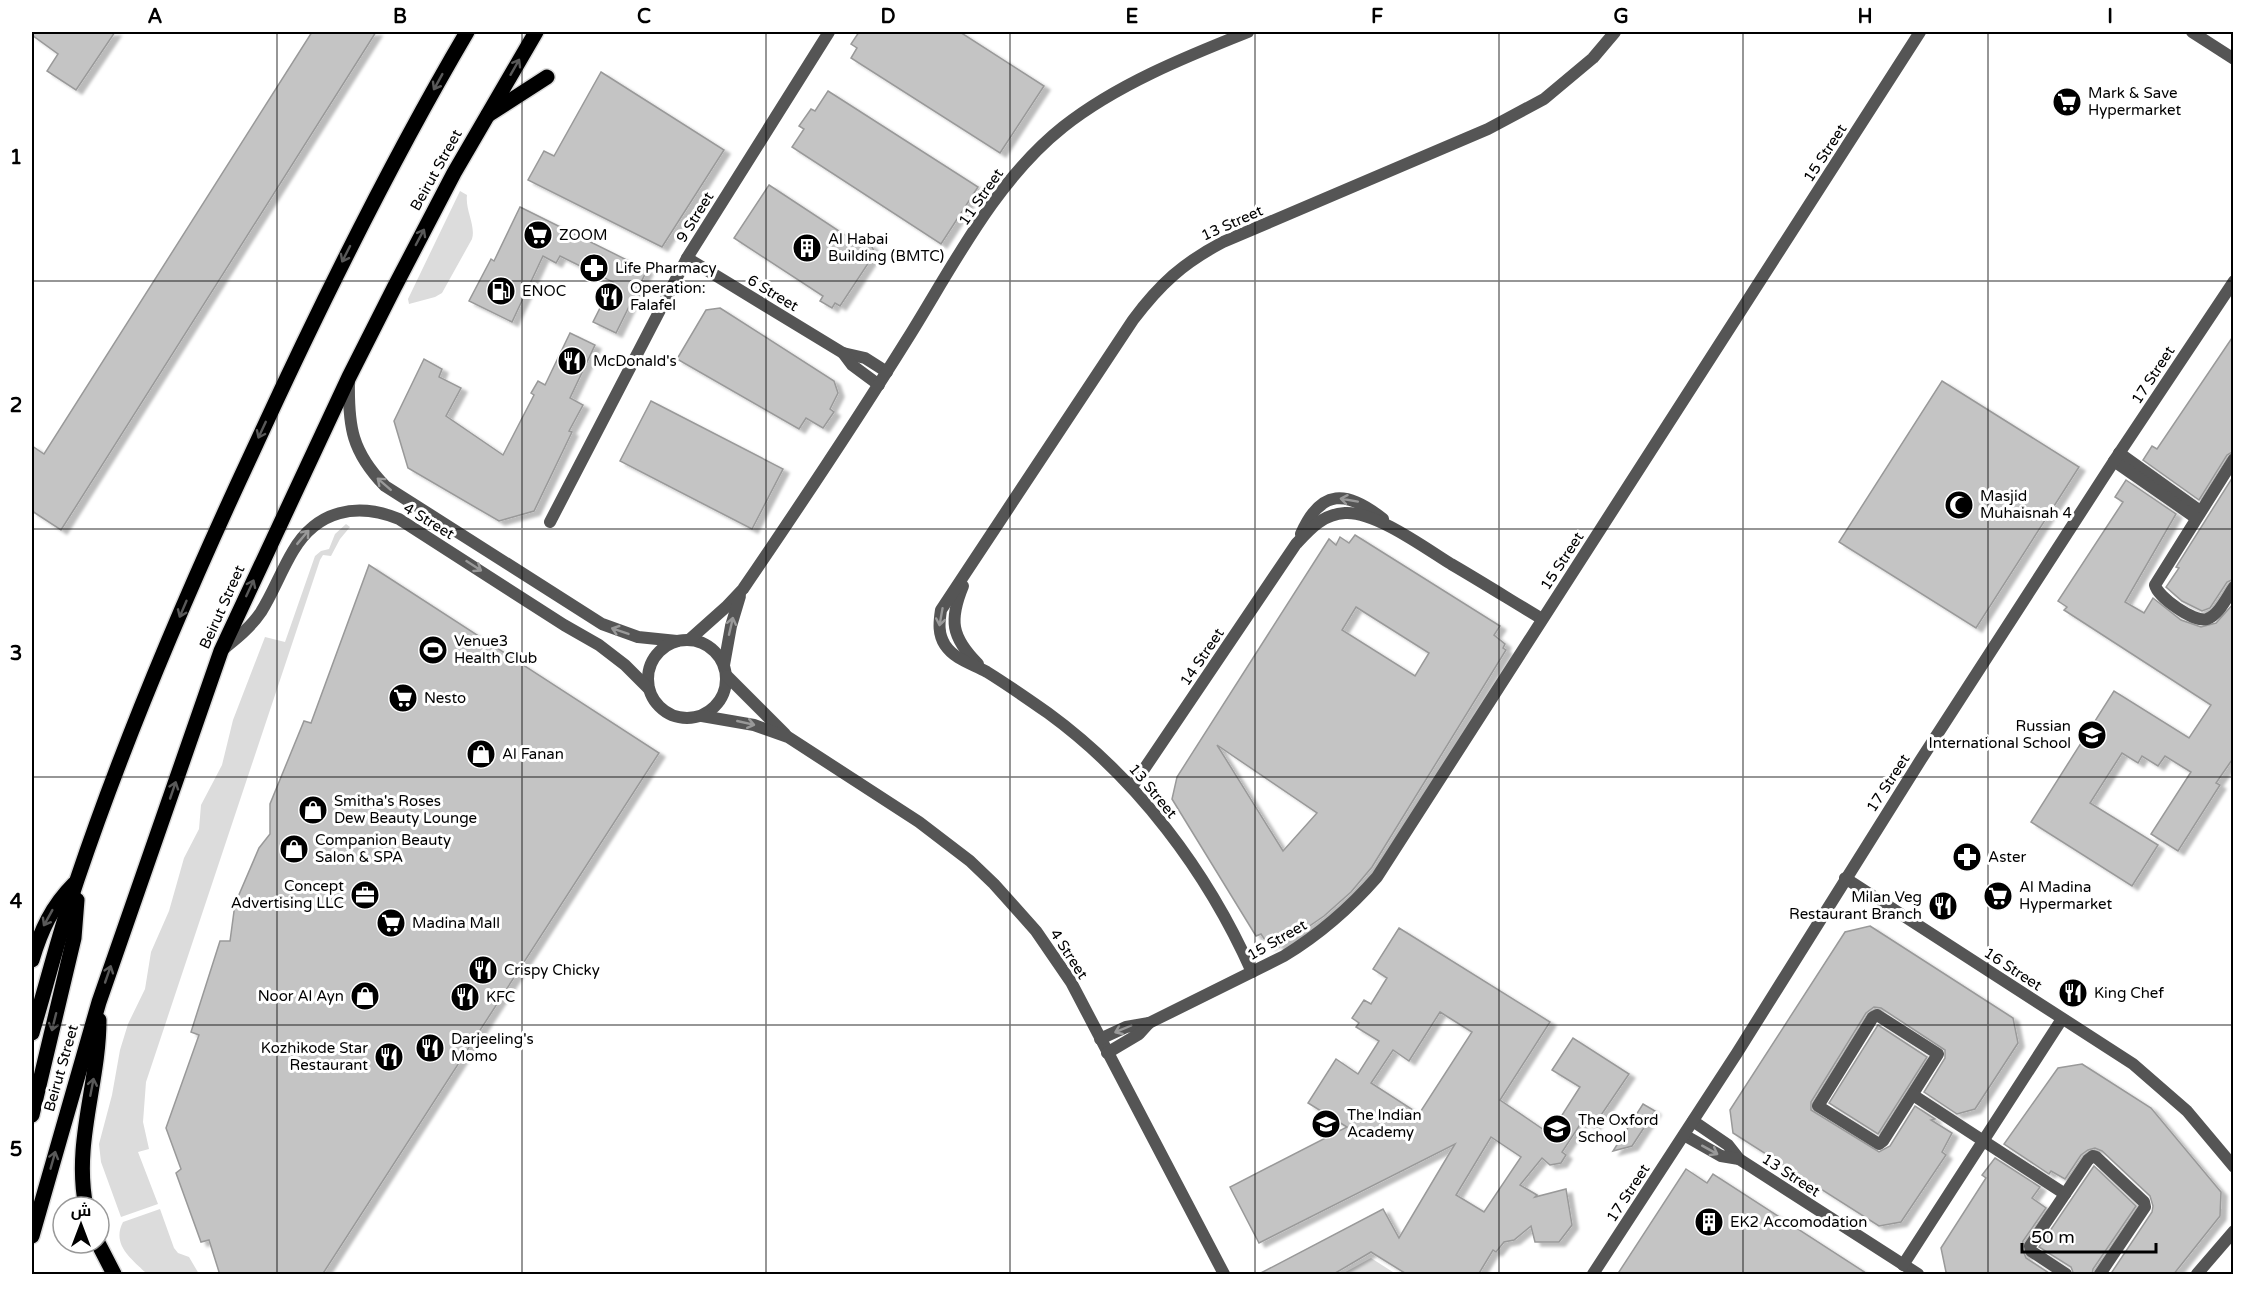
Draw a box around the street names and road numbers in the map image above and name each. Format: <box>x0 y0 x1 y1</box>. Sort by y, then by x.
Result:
street label: 15 Street <box>1800 120 1851 185</box>
street label: Beirut Street <box>406 126 466 214</box>
street label: 11 Street <box>955 165 1007 229</box>
street label: 9 Street <box>672 188 718 246</box>
street label: 13 Street <box>1198 201 1266 245</box>
street label: 6 Street <box>744 271 802 315</box>
street label: 17 Street <box>2128 342 2179 407</box>
street label: 4 Street <box>400 499 458 543</box>
street label: 15 Street <box>1537 528 1588 593</box>
street label: Beirut Street <box>195 562 249 652</box>
street label: 14 Street <box>1176 625 1228 689</box>
street label: 17 Street <box>1863 750 1914 815</box>
street label: 13 Street <box>1125 760 1181 822</box>
street label: 15 Street <box>1244 916 1310 964</box>
street label: 4 Street <box>1046 926 1092 983</box>
street label: 16 Street <box>1981 944 2046 995</box>
street label: Beirut Street <box>40 1022 82 1114</box>
street label: 13 Street <box>1759 1150 1824 1201</box>
street label: 17 Street <box>1603 1160 1654 1225</box>

